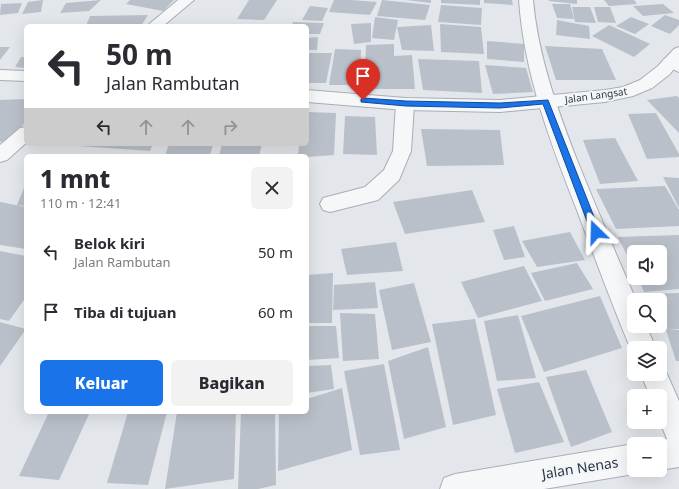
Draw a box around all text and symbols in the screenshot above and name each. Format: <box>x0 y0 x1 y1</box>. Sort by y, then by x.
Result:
text: 50 m <box>106 35 173 73</box>
icon: left <box>40 40 92 92</box>
pin <box>346 59 380 100</box>
icon: arrive <box>352 65 374 87</box>
text: Jalan Rambutan <box>106 71 240 95</box>
street label: Jalan Langsat <box>563 84 628 106</box>
icon: left <box>93 116 115 138</box>
icon: ahead <box>135 116 157 138</box>
icon: ahead <box>177 116 199 138</box>
icon: right <box>219 116 241 138</box>
text: 1 mnt <box>40 162 110 195</box>
button: close <box>251 167 293 209</box>
text: 110 m · 12:41 <box>40 194 121 212</box>
position arrow <box>575 211 617 253</box>
text: Belok kiri <box>74 233 145 253</box>
icon: left <box>40 241 62 263</box>
text: 50 m <box>258 242 293 262</box>
map controls <box>627 245 667 477</box>
button: sound <box>627 245 667 285</box>
text: Jalan Rambutan <box>74 253 171 271</box>
button: search <box>627 293 667 333</box>
icon: arrive <box>40 301 62 323</box>
text: Tiba di tujuan <box>74 302 177 322</box>
text: 60 m <box>258 302 293 322</box>
button: layers <box>627 341 667 381</box>
button: Keluar <box>40 360 163 406</box>
button: Bagikan <box>171 360 293 406</box>
button: + <box>627 389 667 429</box>
button: − <box>627 437 667 477</box>
street label: Jalan Nenas <box>538 452 620 483</box>

